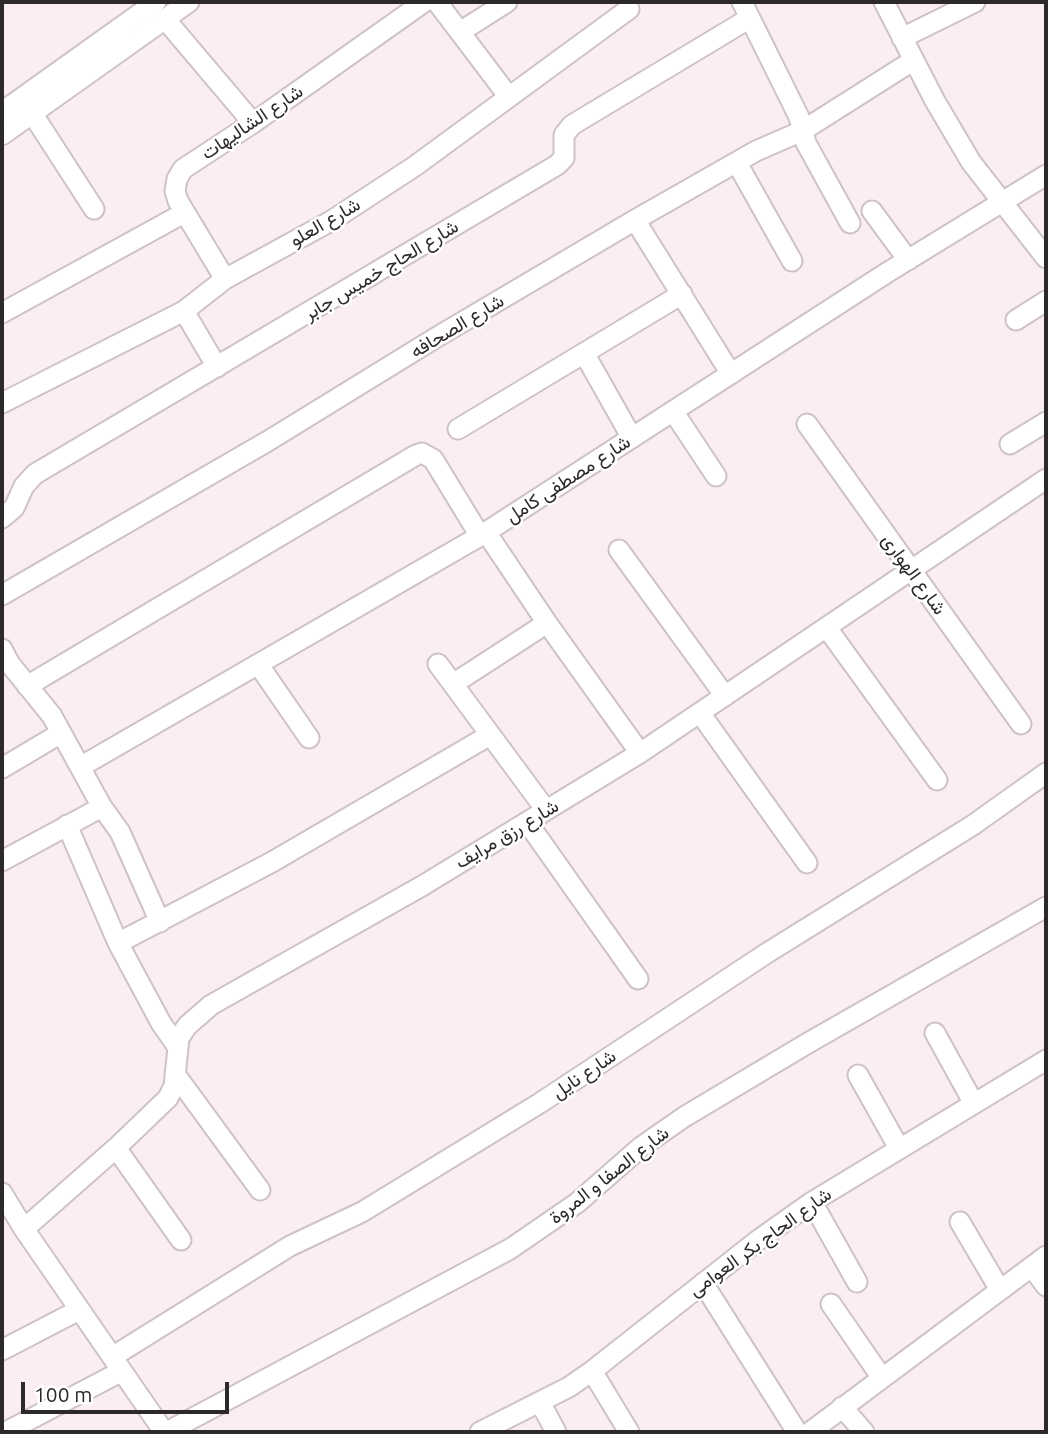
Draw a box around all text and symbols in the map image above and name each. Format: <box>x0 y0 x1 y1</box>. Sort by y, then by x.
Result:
street label: شارع الشاليهات <box>197 80 307 164</box>
street label: شارع العلو <box>286 193 364 251</box>
street label: شارع الحاج خميس جابر <box>300 215 462 325</box>
street label: شارع الصحافه <box>406 289 508 363</box>
street label: شارع مصطفى كامل <box>501 430 635 528</box>
street label: شارع الهوارى <box>877 529 951 619</box>
street label: شارع رزق مرايف <box>451 794 563 874</box>
street label: شارع نايل <box>548 1044 620 1104</box>
street label: شارع الصفا و المروة <box>545 1121 673 1229</box>
street label: شارع الحاج بكر العوامى <box>684 1183 836 1301</box>
scale bar <box>24 1368 233 1412</box>
text: 100 m <box>34 1382 92 1406</box>

